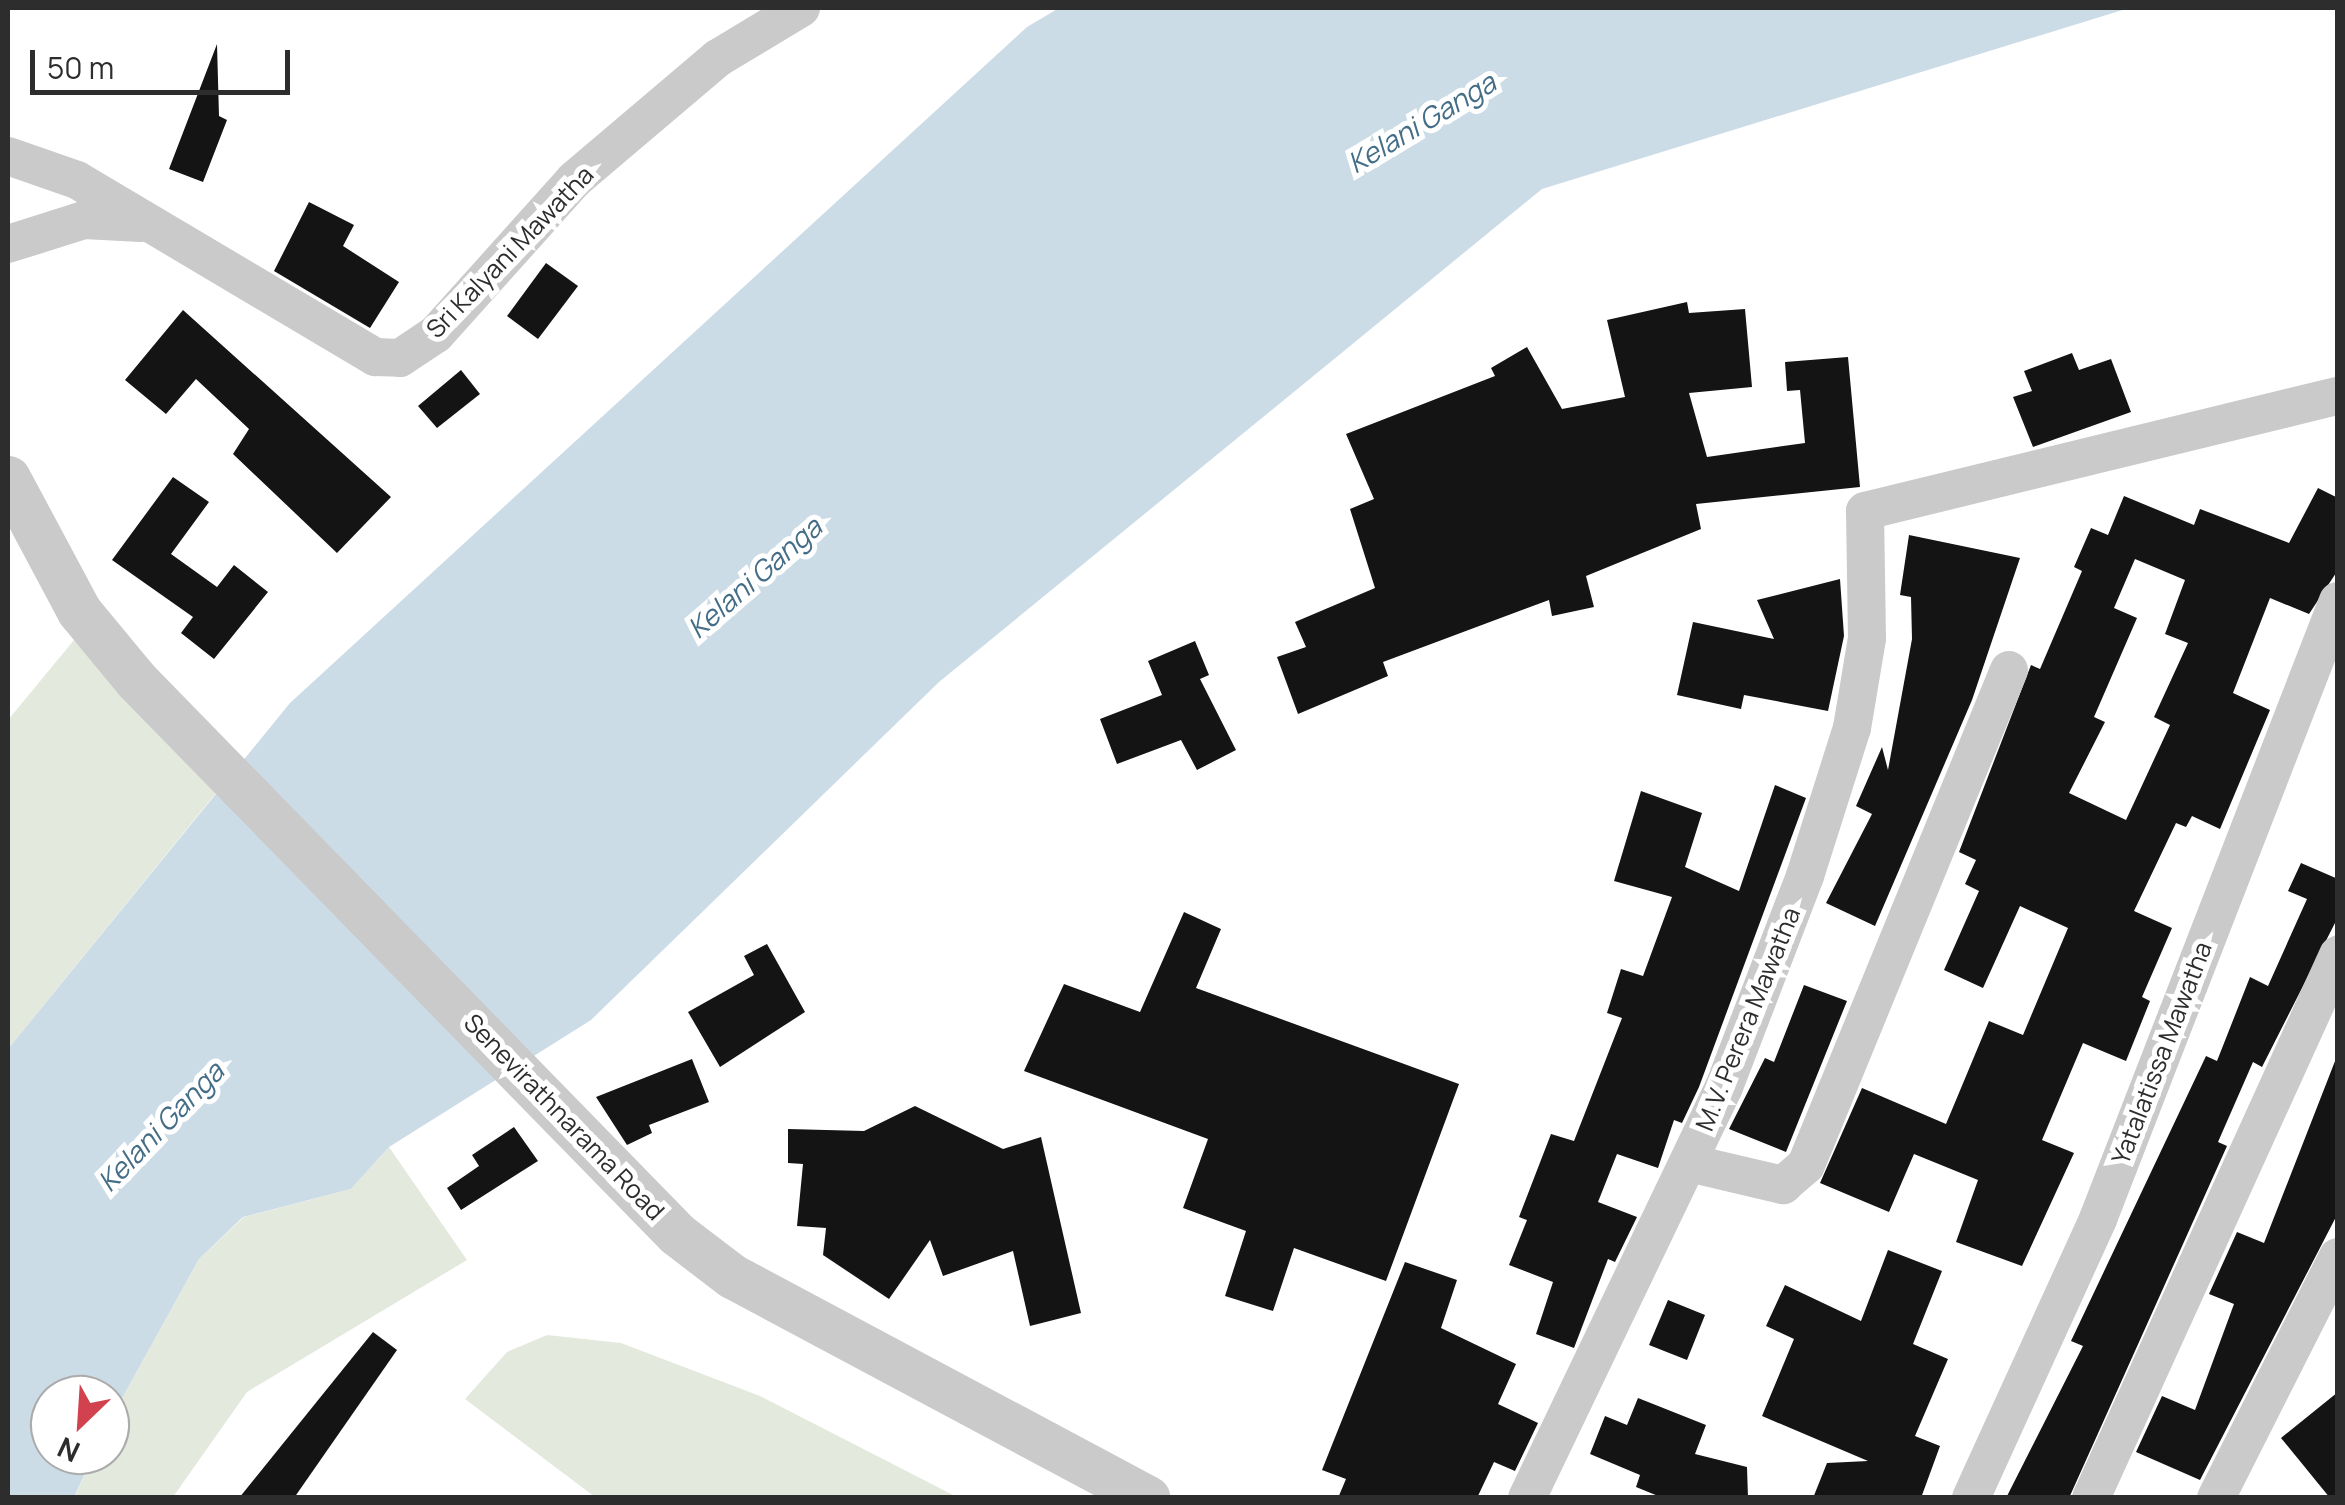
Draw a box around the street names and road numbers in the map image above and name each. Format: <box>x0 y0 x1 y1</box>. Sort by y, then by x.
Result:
street label: Sri Kalyani Mawatha <box>420 160 600 344</box>
street label: M.V. Perera Mawatha <box>1689 903 1807 1135</box>
street label: Yatalatissa Mawatha <box>2106 938 2218 1168</box>
street label: Senevirathnarama Road <box>458 1008 670 1226</box>

